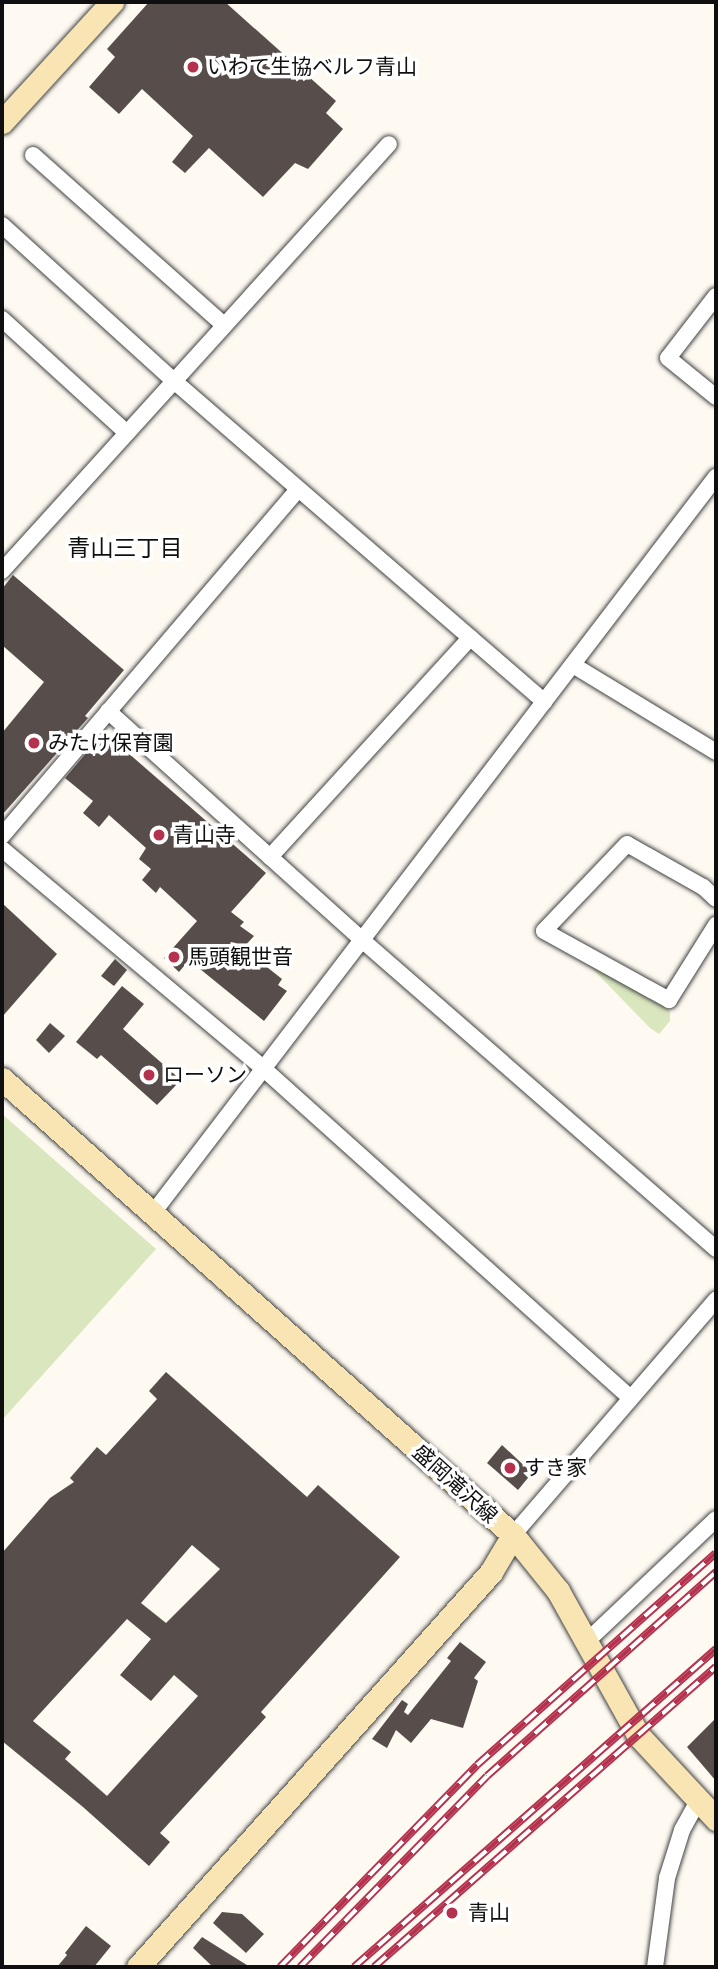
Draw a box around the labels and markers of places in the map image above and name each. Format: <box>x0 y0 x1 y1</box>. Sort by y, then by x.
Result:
place label: いわて生協ベルフ青山 <box>207 54 417 80</box>
marker: いわて生協ベルフ青山 <box>185 59 201 75</box>
place label: みたけ保育園 <box>48 730 174 756</box>
marker: みたけ保育園 <box>26 735 42 751</box>
place label: 青山寺 <box>173 822 236 848</box>
marker: 青山寺 <box>151 827 167 843</box>
place label: 馬頭観世音 <box>188 944 293 970</box>
marker: 馬頭観世音 <box>166 949 182 965</box>
place label: ローソン <box>163 1062 247 1088</box>
marker: ローソン <box>141 1067 157 1083</box>
place label: すき家 <box>524 1455 587 1481</box>
marker: すき家 <box>502 1460 518 1476</box>
place label: 青山 <box>468 1900 510 1926</box>
marker: 青山 <box>442 1903 462 1923</box>

